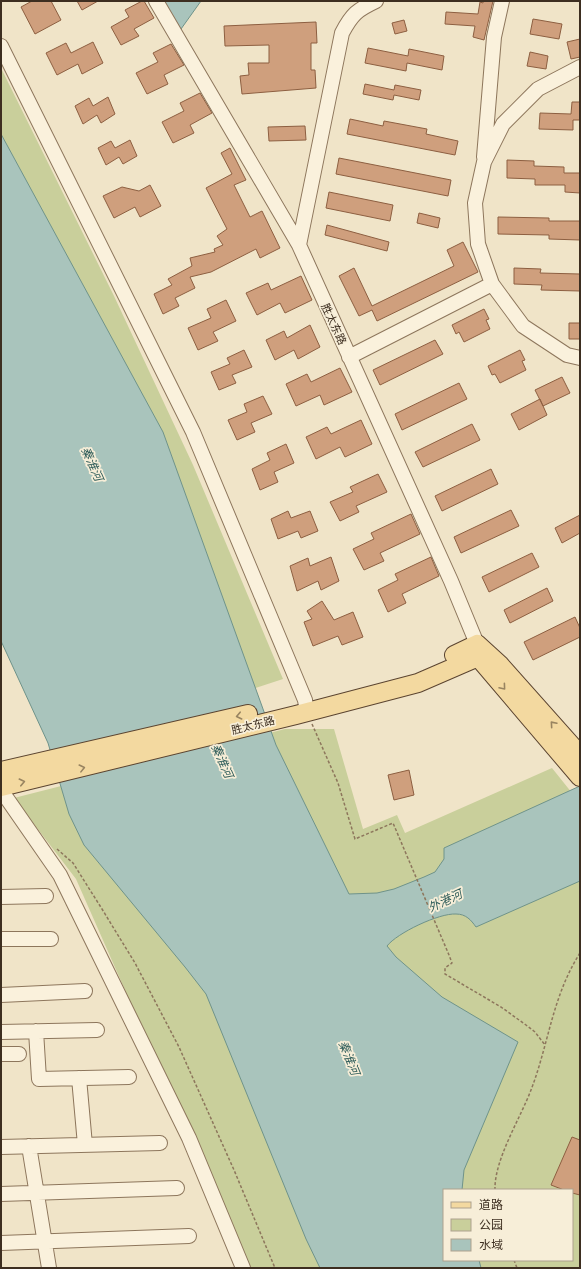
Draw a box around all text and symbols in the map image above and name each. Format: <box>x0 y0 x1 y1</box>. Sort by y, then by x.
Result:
street label: 胜太东路 <box>318 301 350 347</box>
water label: 秦淮河 <box>78 444 107 485</box>
one-way arrow <box>499 682 506 690</box>
one-way arrow <box>236 711 243 720</box>
street label: 胜太东路 <box>230 713 276 737</box>
one-way arrow <box>550 722 557 729</box>
water label: 秦淮河 <box>208 741 237 782</box>
one-way arrow <box>79 764 85 772</box>
one-way arrow <box>19 779 26 787</box>
water label: 外港河 <box>425 885 466 915</box>
water label: 秦淮河 <box>336 1038 364 1079</box>
legend <box>443 1189 573 1261</box>
text: 道路 <box>479 1197 503 1212</box>
text: 公园 <box>479 1217 503 1232</box>
text: 水域 <box>479 1237 503 1252</box>

